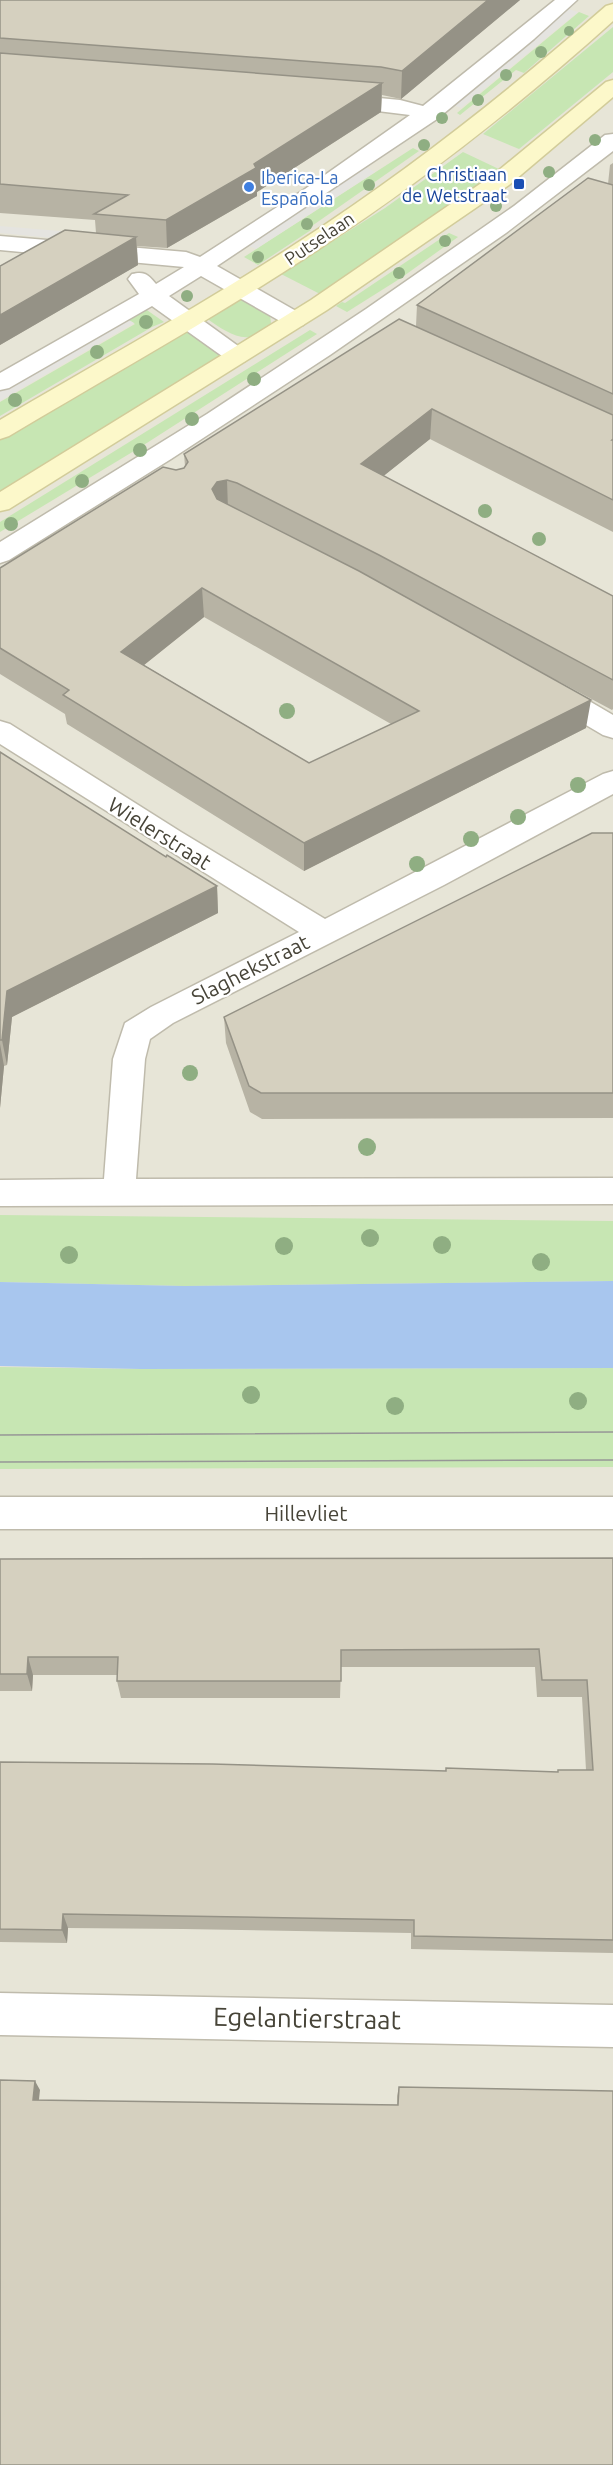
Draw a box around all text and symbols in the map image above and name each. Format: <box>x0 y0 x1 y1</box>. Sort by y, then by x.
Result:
place label: Christiaan de Wetstraat <box>402 164 507 205</box>
place label: Iberica-La Española <box>261 167 338 208</box>
marker: Christiaan de Wetstraat <box>512 177 526 191</box>
marker: Iberica-La Española <box>242 180 256 194</box>
street label: Putselaan <box>280 208 358 268</box>
street label: Wielerstraat <box>104 792 216 874</box>
street label: Slaghekstraat <box>187 929 313 1009</box>
street label: Hillevliet <box>264 1501 348 1525</box>
street label: Egelantierstraat <box>213 2002 401 2034</box>

